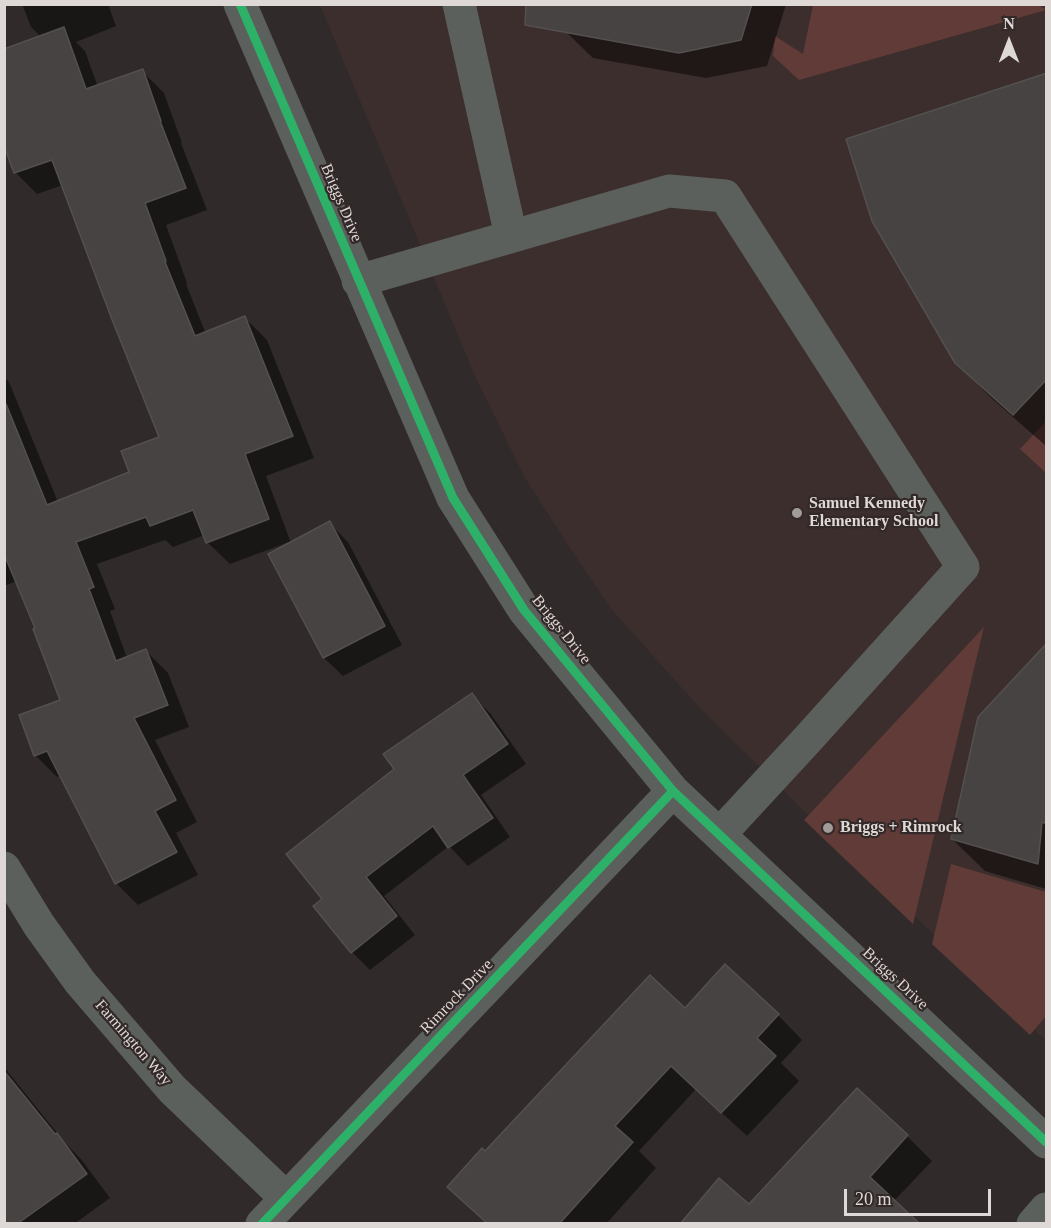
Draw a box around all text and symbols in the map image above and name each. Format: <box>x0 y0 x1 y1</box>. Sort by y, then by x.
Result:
north arrow <box>979 12 1039 72</box>
text: N <box>1003 15 1015 32</box>
street label: Briggs Drive <box>316 161 366 245</box>
place label: Samuel Kennedy Elementary School <box>809 494 938 532</box>
marker: Samuel Kennedy Elementary School <box>790 506 804 520</box>
street label: Briggs Drive <box>527 592 595 668</box>
place label: Briggs + Rimrock <box>840 818 962 838</box>
marker: Briggs + Rimrock <box>821 821 835 835</box>
street label: Briggs Drive <box>858 944 932 1014</box>
street label: Rimrock Drive <box>417 956 497 1038</box>
street label: Farmington Way <box>90 996 176 1090</box>
scale bar <box>847 1177 994 1215</box>
text: 20 m <box>855 1189 892 1209</box>

